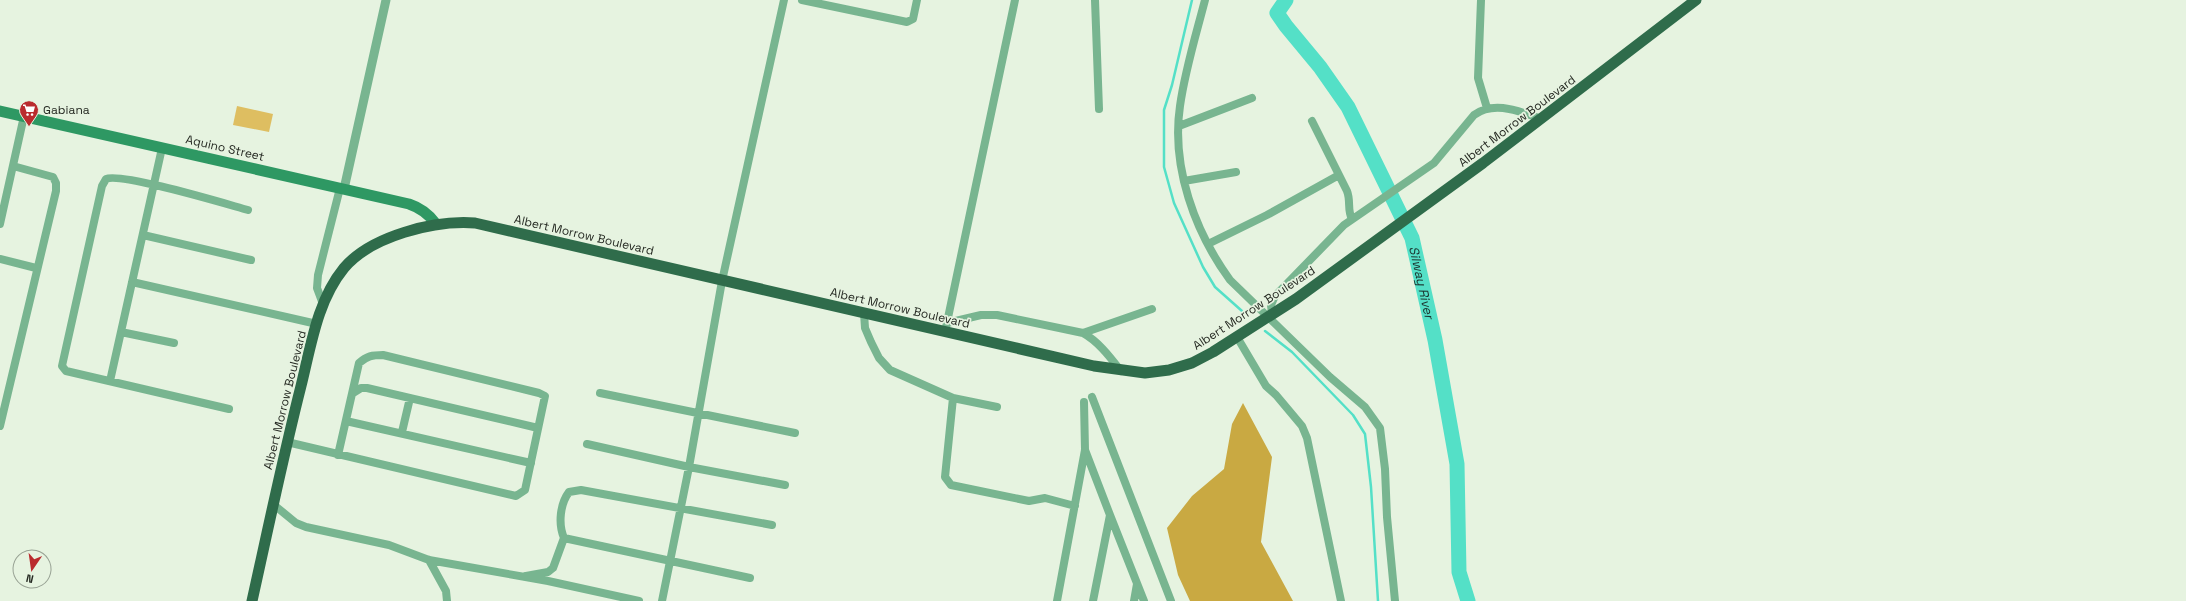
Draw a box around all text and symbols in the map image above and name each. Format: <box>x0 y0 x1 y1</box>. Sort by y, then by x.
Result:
street label: Albert Morrow Boulevard <box>1455 72 1579 170</box>
supermarket icon: Gabiana <box>18 99 40 127</box>
place label: Gabiana <box>43 102 90 118</box>
street label: Aquino Street <box>184 131 266 165</box>
street label: Albert Morrow Boulevard <box>513 211 655 259</box>
water label: Silway River <box>1405 244 1438 323</box>
street label: Albert Morrow Boulevard <box>1190 262 1318 354</box>
street label: Albert Morrow Boulevard <box>829 284 971 332</box>
street label: Albert Morrow Boulevard <box>260 329 310 471</box>
north arrow <box>12 549 52 589</box>
text: N <box>25 571 35 586</box>

